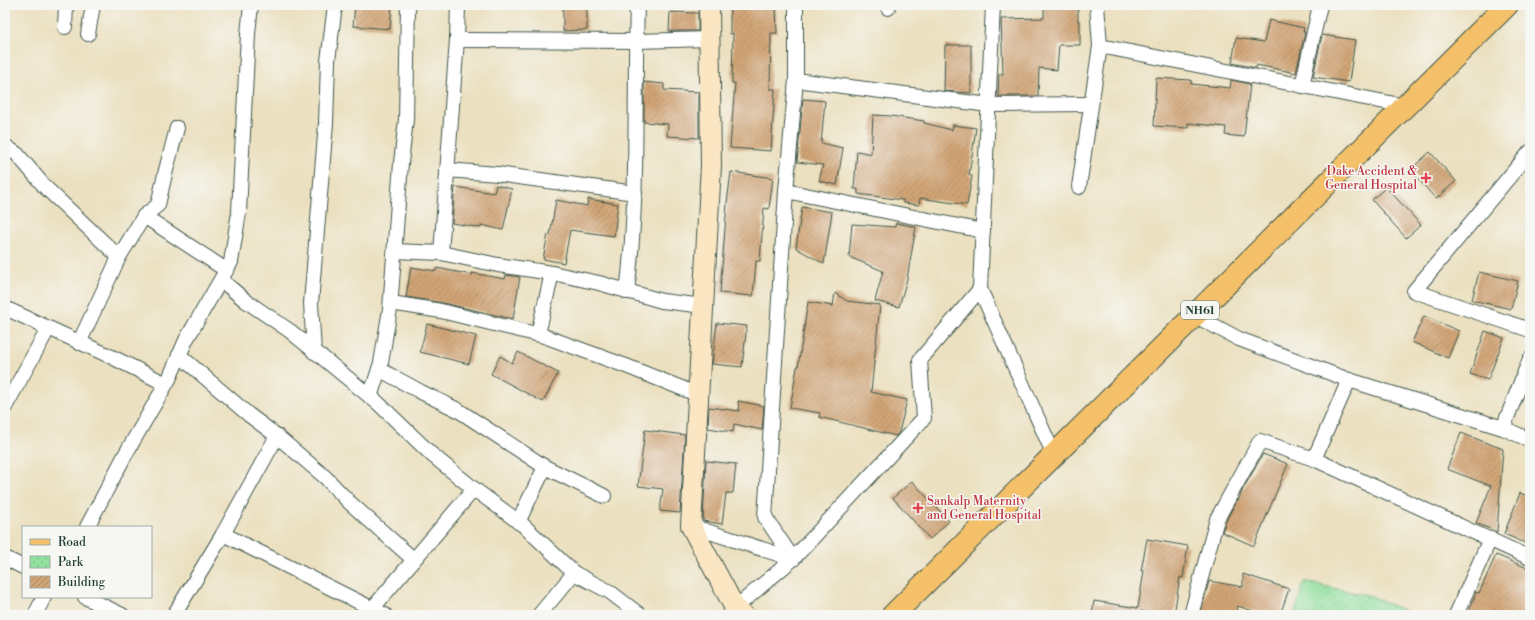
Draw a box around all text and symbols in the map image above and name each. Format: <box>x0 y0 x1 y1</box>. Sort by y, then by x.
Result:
place label: Dake Accident & General Hospital <box>1325 164 1417 193</box>
marker: Dake Accident & General Hospital <box>1420 172 1432 184</box>
road number: NH61 <box>1181 301 1219 319</box>
place label: Sankalp Maternity and General Hospital <box>927 494 1042 523</box>
marker: Sankalp Maternity and General Hospital <box>912 502 924 514</box>
legend <box>22 526 152 598</box>
text: Road <box>58 535 86 550</box>
text: Park <box>58 555 84 570</box>
text: Building <box>57 575 106 590</box>

